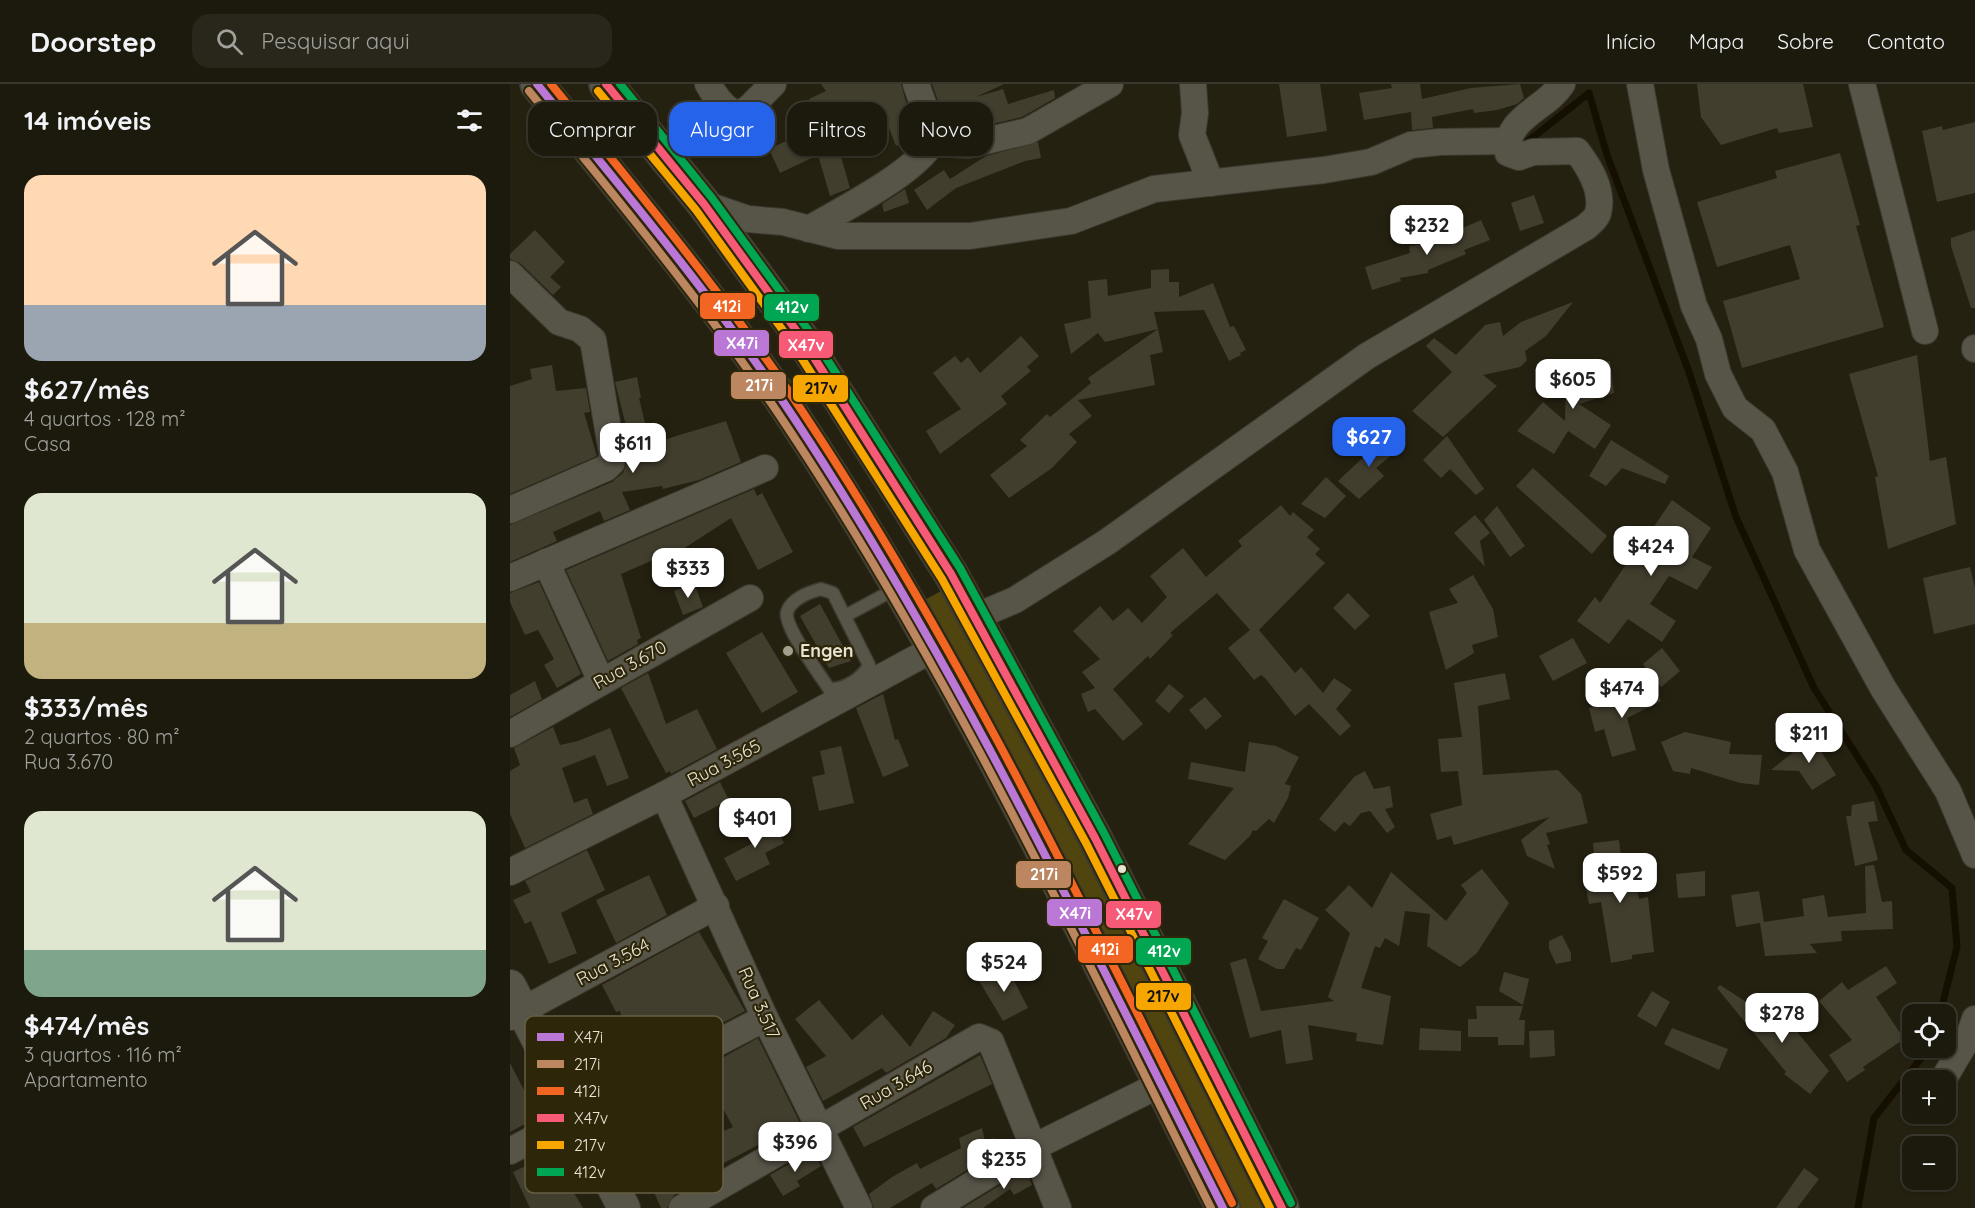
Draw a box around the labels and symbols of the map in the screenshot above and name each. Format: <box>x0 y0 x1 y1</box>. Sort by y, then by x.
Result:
pin: $232 <box>1391 205 1463 256</box>
line badge: 412i <box>699 292 756 320</box>
line badge: 412v <box>763 293 820 322</box>
text: 412i <box>713 296 741 316</box>
text: 412v <box>775 297 809 317</box>
line badge: X47i <box>713 329 770 357</box>
line badge: X47v <box>778 330 834 359</box>
text: X47i <box>726 333 758 353</box>
text: X47v <box>787 335 825 355</box>
pin: $605 <box>1537 359 1609 410</box>
line badge: 217i <box>730 371 787 400</box>
line badge: 217v <box>792 374 849 403</box>
text: 217i <box>745 375 773 395</box>
text: 217v <box>804 378 838 398</box>
pin: $627 <box>1333 417 1405 468</box>
pin: $611 <box>597 423 669 474</box>
pin: $424 <box>1615 526 1687 577</box>
pin: $333 <box>652 548 724 599</box>
street label: Rua 3.670 <box>589 635 670 694</box>
place label: Engen <box>800 639 854 662</box>
marker: Engen <box>781 644 795 658</box>
pin: $474 <box>1586 668 1658 719</box>
pin: $211 <box>1773 713 1845 764</box>
street label: Rua 3.565 <box>683 734 764 791</box>
pin: $401 <box>719 798 791 849</box>
pin: $592 <box>1584 853 1656 904</box>
line badge: 217i <box>1015 860 1072 889</box>
unlabelled marker <box>1116 863 1128 875</box>
text: 217i <box>1030 864 1058 884</box>
line badge: X47i <box>1046 898 1103 927</box>
line badge: X47v <box>1105 900 1162 929</box>
text: X47i <box>1059 903 1091 923</box>
text: X47v <box>1115 904 1153 924</box>
street label: Rua 3.564 <box>572 933 653 990</box>
line badge: 412i <box>1077 935 1134 964</box>
line badge: 412v <box>1135 937 1192 966</box>
text: 412i <box>1091 939 1119 959</box>
text: 412v <box>1147 941 1181 961</box>
pin: $524 <box>968 942 1040 993</box>
street label: Rua 3.517 <box>733 963 785 1042</box>
line badge: 217v <box>1135 982 1192 1011</box>
text: 217v <box>1146 986 1180 1006</box>
pin: $278 <box>1746 993 1818 1044</box>
legend <box>525 1016 723 1193</box>
text: X47i <box>574 1027 603 1047</box>
text: 217i <box>574 1054 600 1074</box>
street label: Rua 3.646 <box>855 1055 936 1114</box>
text: 412i <box>574 1081 601 1101</box>
text: X47v <box>574 1108 608 1128</box>
pin: $396 <box>759 1122 831 1173</box>
text: 217v <box>574 1135 605 1155</box>
pin: $235 <box>968 1139 1040 1190</box>
text: 412v <box>574 1162 606 1182</box>

